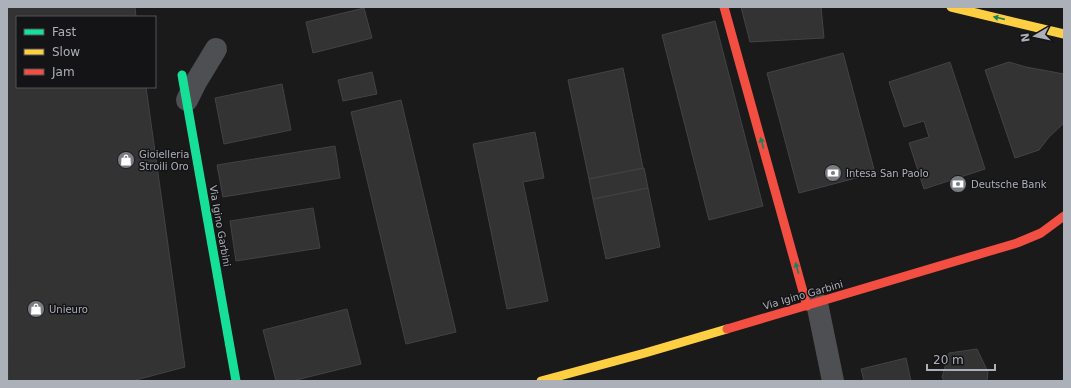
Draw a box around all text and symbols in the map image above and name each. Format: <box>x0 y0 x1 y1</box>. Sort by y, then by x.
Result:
one-way arrow <box>993 15 1005 21</box>
legend <box>16 16 156 88</box>
north arrow <box>1015 16 1055 56</box>
text: Fast <box>52 25 76 39</box>
text: N <box>1018 32 1033 43</box>
text: Slow <box>52 45 80 59</box>
text: Jam <box>51 65 75 79</box>
one-way arrow <box>759 137 765 149</box>
place label: Gioielleria Stroili Oro <box>139 149 189 172</box>
shop icon: Gioielleria Stroili Oro <box>116 150 136 170</box>
bank icon: Intesa San Paolo <box>823 163 843 183</box>
place label: Intesa San Paolo <box>846 168 929 179</box>
bank icon: Deutsche Bank <box>948 174 968 194</box>
place label: Deutsche Bank <box>971 179 1047 190</box>
street label: Via Igino Garbini <box>207 184 233 268</box>
one-way arrow <box>794 262 800 274</box>
street label: Via Igino Garbini <box>762 278 844 312</box>
shop icon: Unieuro <box>26 299 46 319</box>
place label: Unieuro <box>49 304 88 315</box>
scale bar <box>927 346 995 372</box>
text: 20 m <box>933 353 964 367</box>

